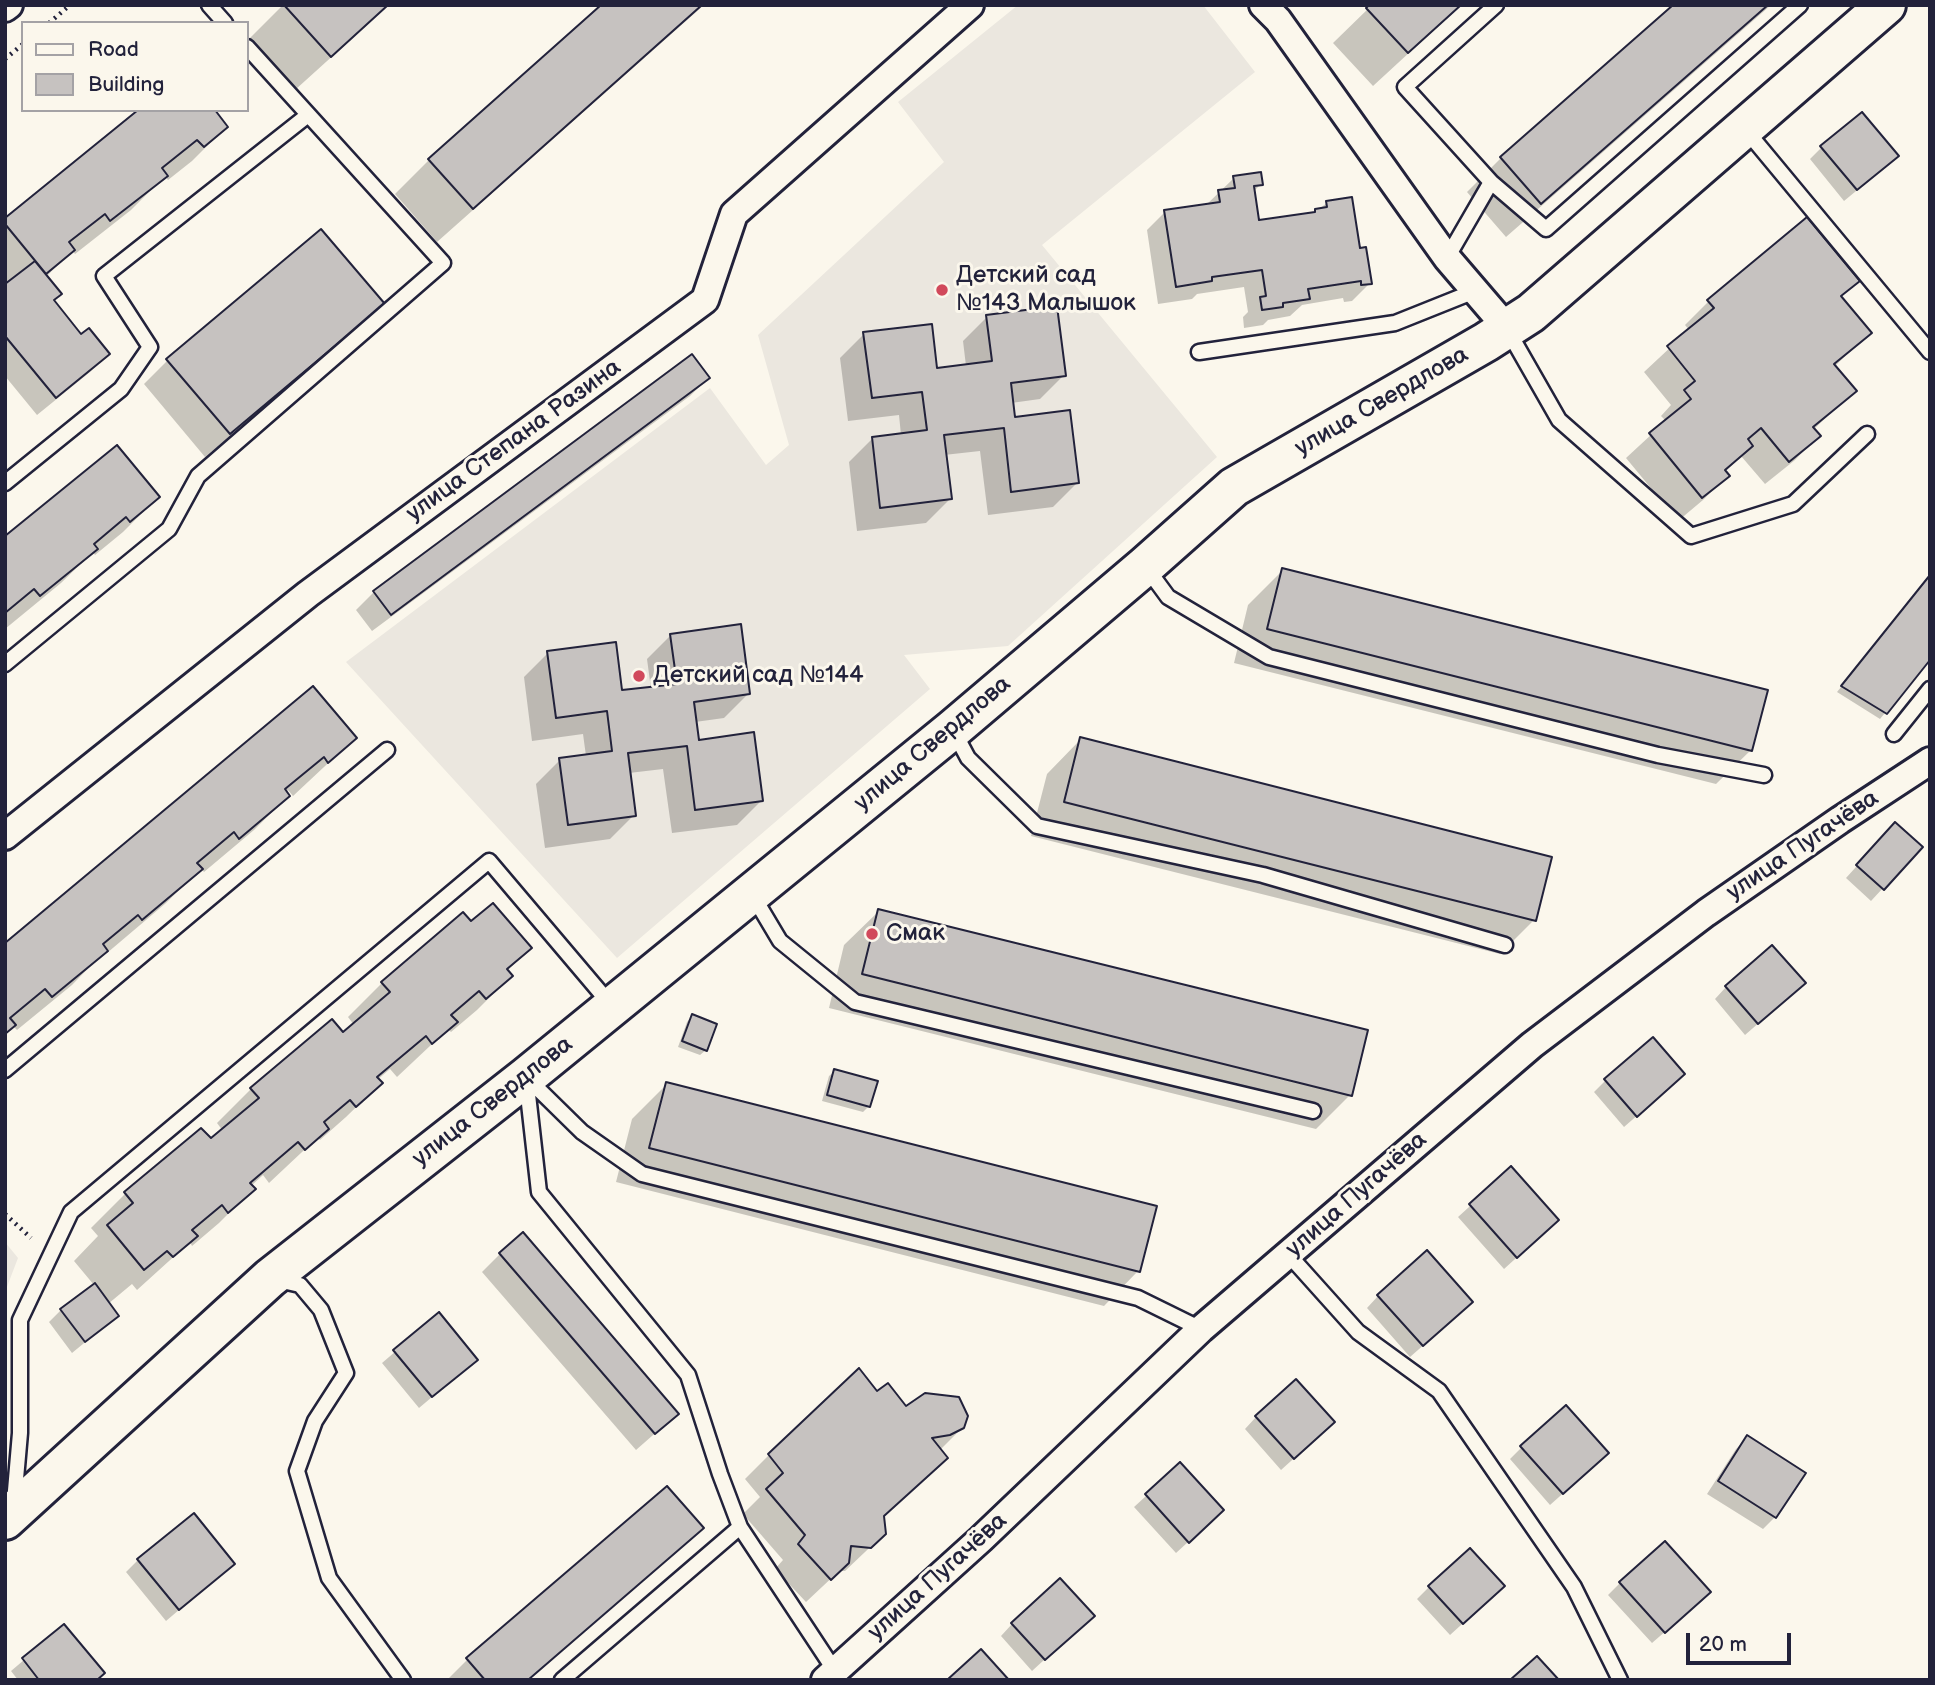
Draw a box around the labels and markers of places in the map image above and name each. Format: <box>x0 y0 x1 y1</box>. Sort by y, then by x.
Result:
place label: Детский сад №143 Малышок <box>956 262 1136 318</box>
marker: Детский сад №143 Малышок <box>934 282 950 298</box>
place label: Детский сад №144 <box>653 662 864 690</box>
marker: Детский сад №144 <box>631 668 647 684</box>
place label: Смак <box>886 920 945 948</box>
marker: Смак <box>864 926 880 942</box>

